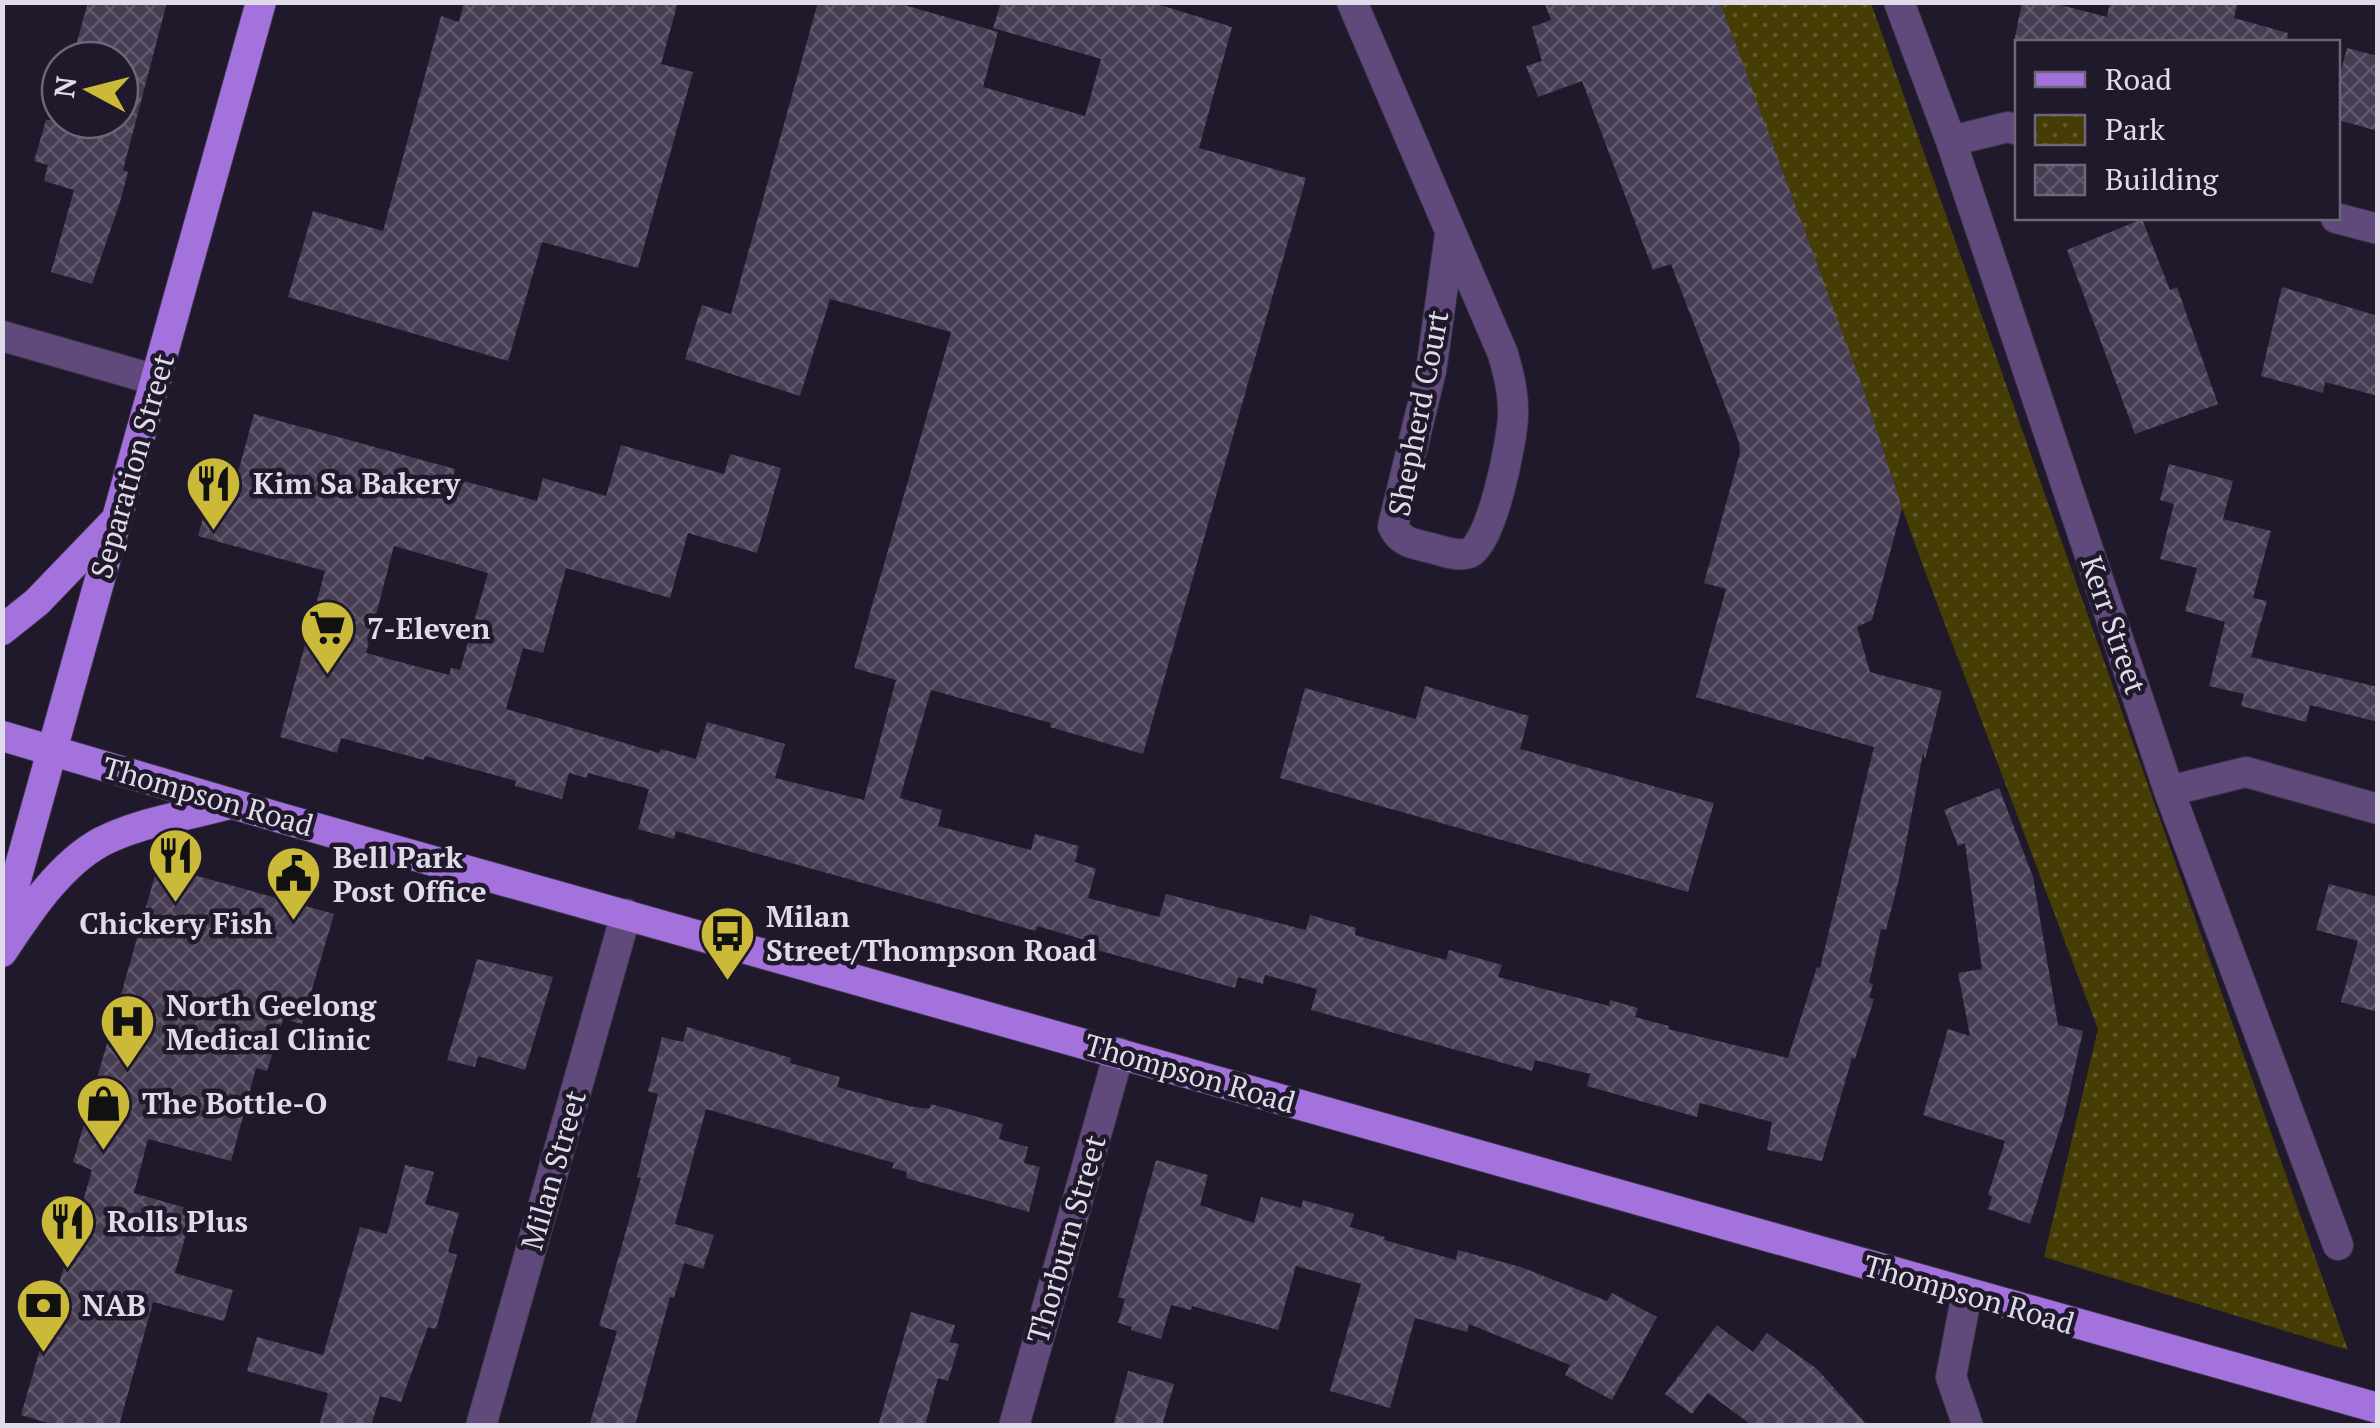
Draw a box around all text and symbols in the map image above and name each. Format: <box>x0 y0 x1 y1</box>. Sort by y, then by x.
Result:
north arrow <box>40 40 140 140</box>
legend <box>2015 40 2340 220</box>
text: Road <box>2105 59 2172 99</box>
text: N <box>45 74 84 100</box>
text: Park <box>2105 109 2166 149</box>
text: Building <box>2105 159 2219 199</box>
street label: Shepherd Court <box>1378 307 1458 519</box>
street label: Separation Street <box>81 349 183 583</box>
restaurant icon: Kim Sa Bakery <box>184 453 244 532</box>
place label: Kim Sa Bakery <box>253 463 461 503</box>
street label: Kerr Street <box>2072 551 2156 699</box>
supermarket icon: 7-Eleven <box>298 598 358 677</box>
place label: 7-Eleven <box>367 608 490 648</box>
street label: Thompson Road <box>98 747 318 845</box>
restaurant icon: Chickery Fish <box>146 825 206 904</box>
place label: Bell Park Post Office <box>333 837 487 911</box>
public building icon: Bell Park Post Office <box>264 844 324 923</box>
place label: Milan Street/Thompson Road <box>766 896 1097 970</box>
place label: Chickery Fish <box>79 903 273 943</box>
bus stop icon: Milan Street/Thompson Road <box>697 903 757 982</box>
place label: North Geelong Medical Clinic <box>166 985 377 1059</box>
hospital icon: North Geelong Medical Clinic <box>97 992 157 1071</box>
street label: Thompson Road <box>1080 1024 1300 1122</box>
shop icon: The Bottle-O <box>73 1073 133 1152</box>
place label: The Bottle-O <box>142 1083 327 1123</box>
street label: Milan Street <box>511 1085 595 1255</box>
street label: Thorburn Street <box>1017 1130 1115 1348</box>
restaurant icon: Rolls Plus <box>38 1191 98 1270</box>
place label: Rolls Plus <box>107 1201 248 1241</box>
street label: Thompson Road <box>1859 1245 2079 1343</box>
bank icon: NAB <box>13 1275 73 1354</box>
place label: NAB <box>82 1285 146 1325</box>

